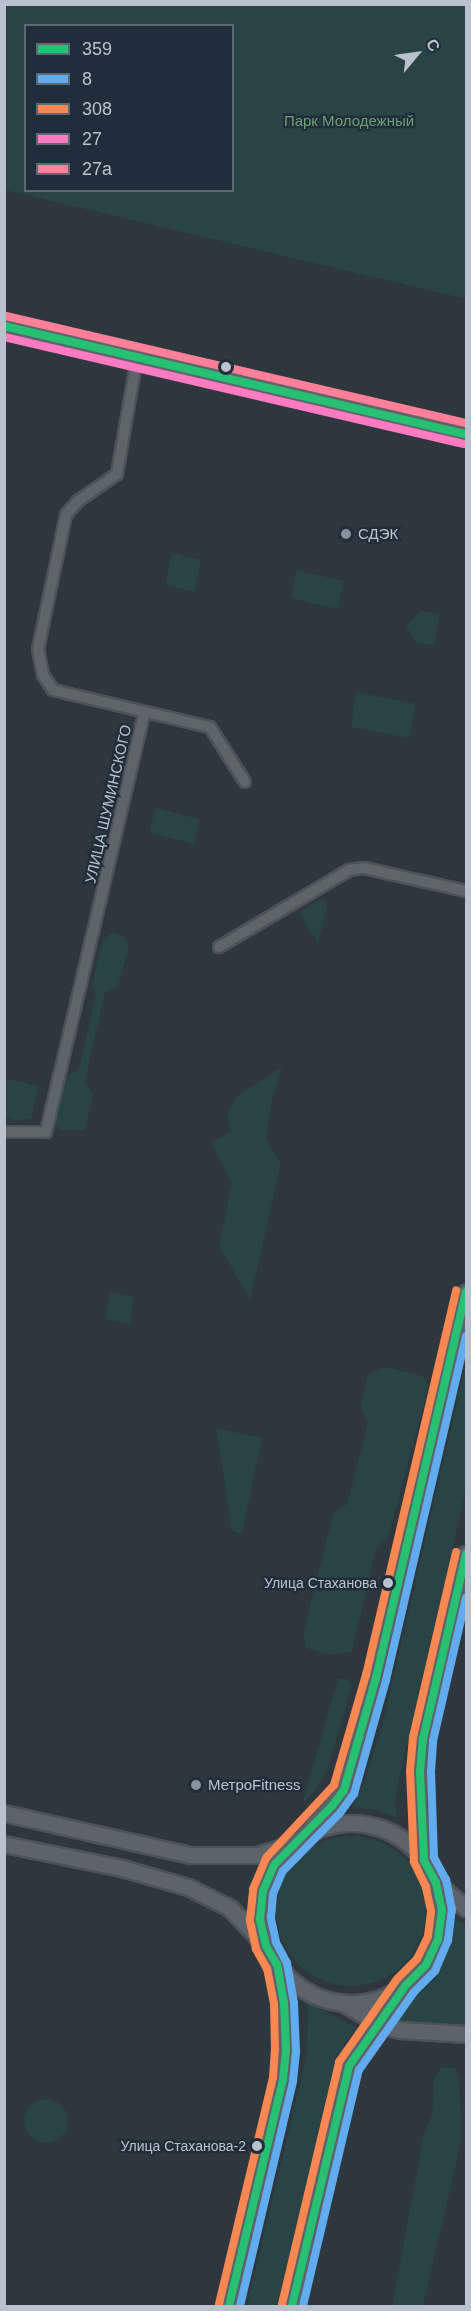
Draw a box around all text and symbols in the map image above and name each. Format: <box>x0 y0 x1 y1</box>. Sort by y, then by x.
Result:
legend <box>24 24 234 192</box>
north arrow <box>387 24 447 84</box>
text: С <box>423 36 443 54</box>
text: 359 <box>82 39 112 59</box>
text: 8 <box>82 69 92 89</box>
text: 308 <box>82 99 112 119</box>
park label: Парк Молодежный <box>284 112 414 130</box>
text: 27 <box>82 129 102 149</box>
text: 27а <box>82 159 112 179</box>
unlabelled marker <box>220 361 232 373</box>
place label: СДЭК <box>358 525 398 543</box>
marker: СДЭК <box>339 527 353 541</box>
street label: УЛИЦА ШУМИНСКОГО <box>81 723 135 885</box>
place label: Улица Стаханова <box>264 1575 377 1591</box>
marker: Улица Стаханова <box>382 1577 394 1589</box>
place label: МетроFitness <box>208 1776 300 1794</box>
marker: МетроFitness <box>189 1778 203 1792</box>
place label: Улица Стаханова-2 <box>121 2138 246 2154</box>
marker: Улица Стаханова-2 <box>251 2140 263 2152</box>

